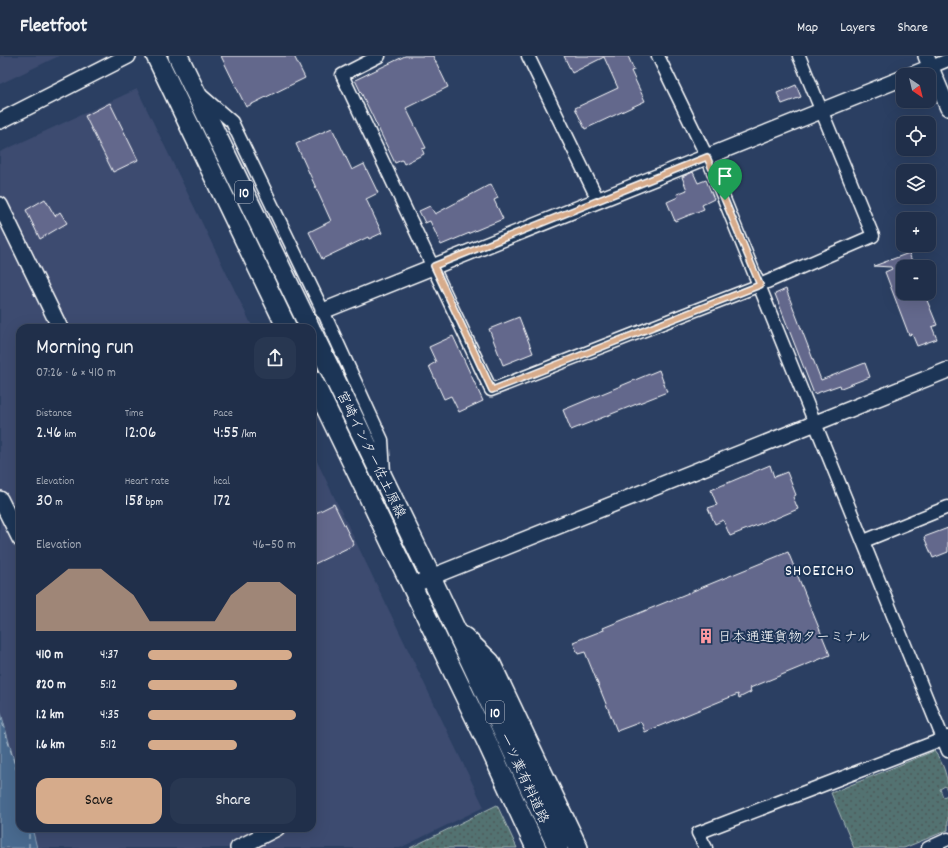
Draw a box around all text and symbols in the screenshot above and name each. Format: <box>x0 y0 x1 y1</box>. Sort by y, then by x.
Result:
text: Fleetfoot <box>20 14 87 41</box>
text: Map <box>797 18 818 38</box>
text: Layers <box>840 18 875 38</box>
text: Share <box>897 18 928 38</box>
north arrow <box>896 68 936 108</box>
map controls <box>896 68 936 300</box>
button: locate <box>896 116 936 156</box>
pin <box>708 159 742 200</box>
button: layers <box>896 164 936 204</box>
icon: arrive <box>714 165 736 187</box>
road number: 10 <box>235 181 253 203</box>
button: + <box>896 212 936 252</box>
button: − <box>896 260 936 300</box>
text: Morning run <box>36 333 134 364</box>
button: share <box>254 337 296 379</box>
text: 07:26 · 6 × 410 m <box>36 364 116 383</box>
street label: 宮崎インター佐土原線 <box>331 388 410 522</box>
text: Distance <box>36 406 72 422</box>
text: Time <box>125 406 143 422</box>
text: Pace <box>213 406 233 422</box>
text: 2.46 <box>36 422 62 446</box>
text: 12:06 <box>125 422 156 446</box>
text: 4:55 <box>213 422 239 446</box>
text: km <box>62 427 76 443</box>
text: /km <box>239 427 257 443</box>
text: Elevation <box>36 474 74 490</box>
text: Heart rate <box>125 474 169 490</box>
text: kcal <box>213 474 230 490</box>
text: 30 <box>36 490 53 514</box>
text: 158 <box>125 490 143 514</box>
text: 172 <box>213 490 231 514</box>
text: m <box>53 495 63 511</box>
text: bpm <box>143 495 163 511</box>
text: Elevation <box>36 536 81 555</box>
text: 46–50 m <box>253 536 296 555</box>
district label: SHOEICHO <box>785 560 855 583</box>
building icon: 日本通運貨物ターミナル <box>697 627 715 645</box>
place label: 日本通運貨物ターミナル <box>718 628 871 648</box>
text: 410 m <box>36 646 63 665</box>
text: 4:37 <box>100 646 118 665</box>
text: 820 m <box>36 676 66 695</box>
text: 5:12 <box>100 676 117 695</box>
road number: 10 <box>486 701 504 723</box>
text: 1.2 km <box>36 706 64 725</box>
text: 4:35 <box>100 706 119 725</box>
street label: 一ツ葉有料道路 <box>493 730 553 827</box>
text: 1.6 km <box>36 736 65 755</box>
text: 5:12 <box>100 736 117 755</box>
button: Save <box>36 778 162 824</box>
button: Share <box>170 778 296 824</box>

